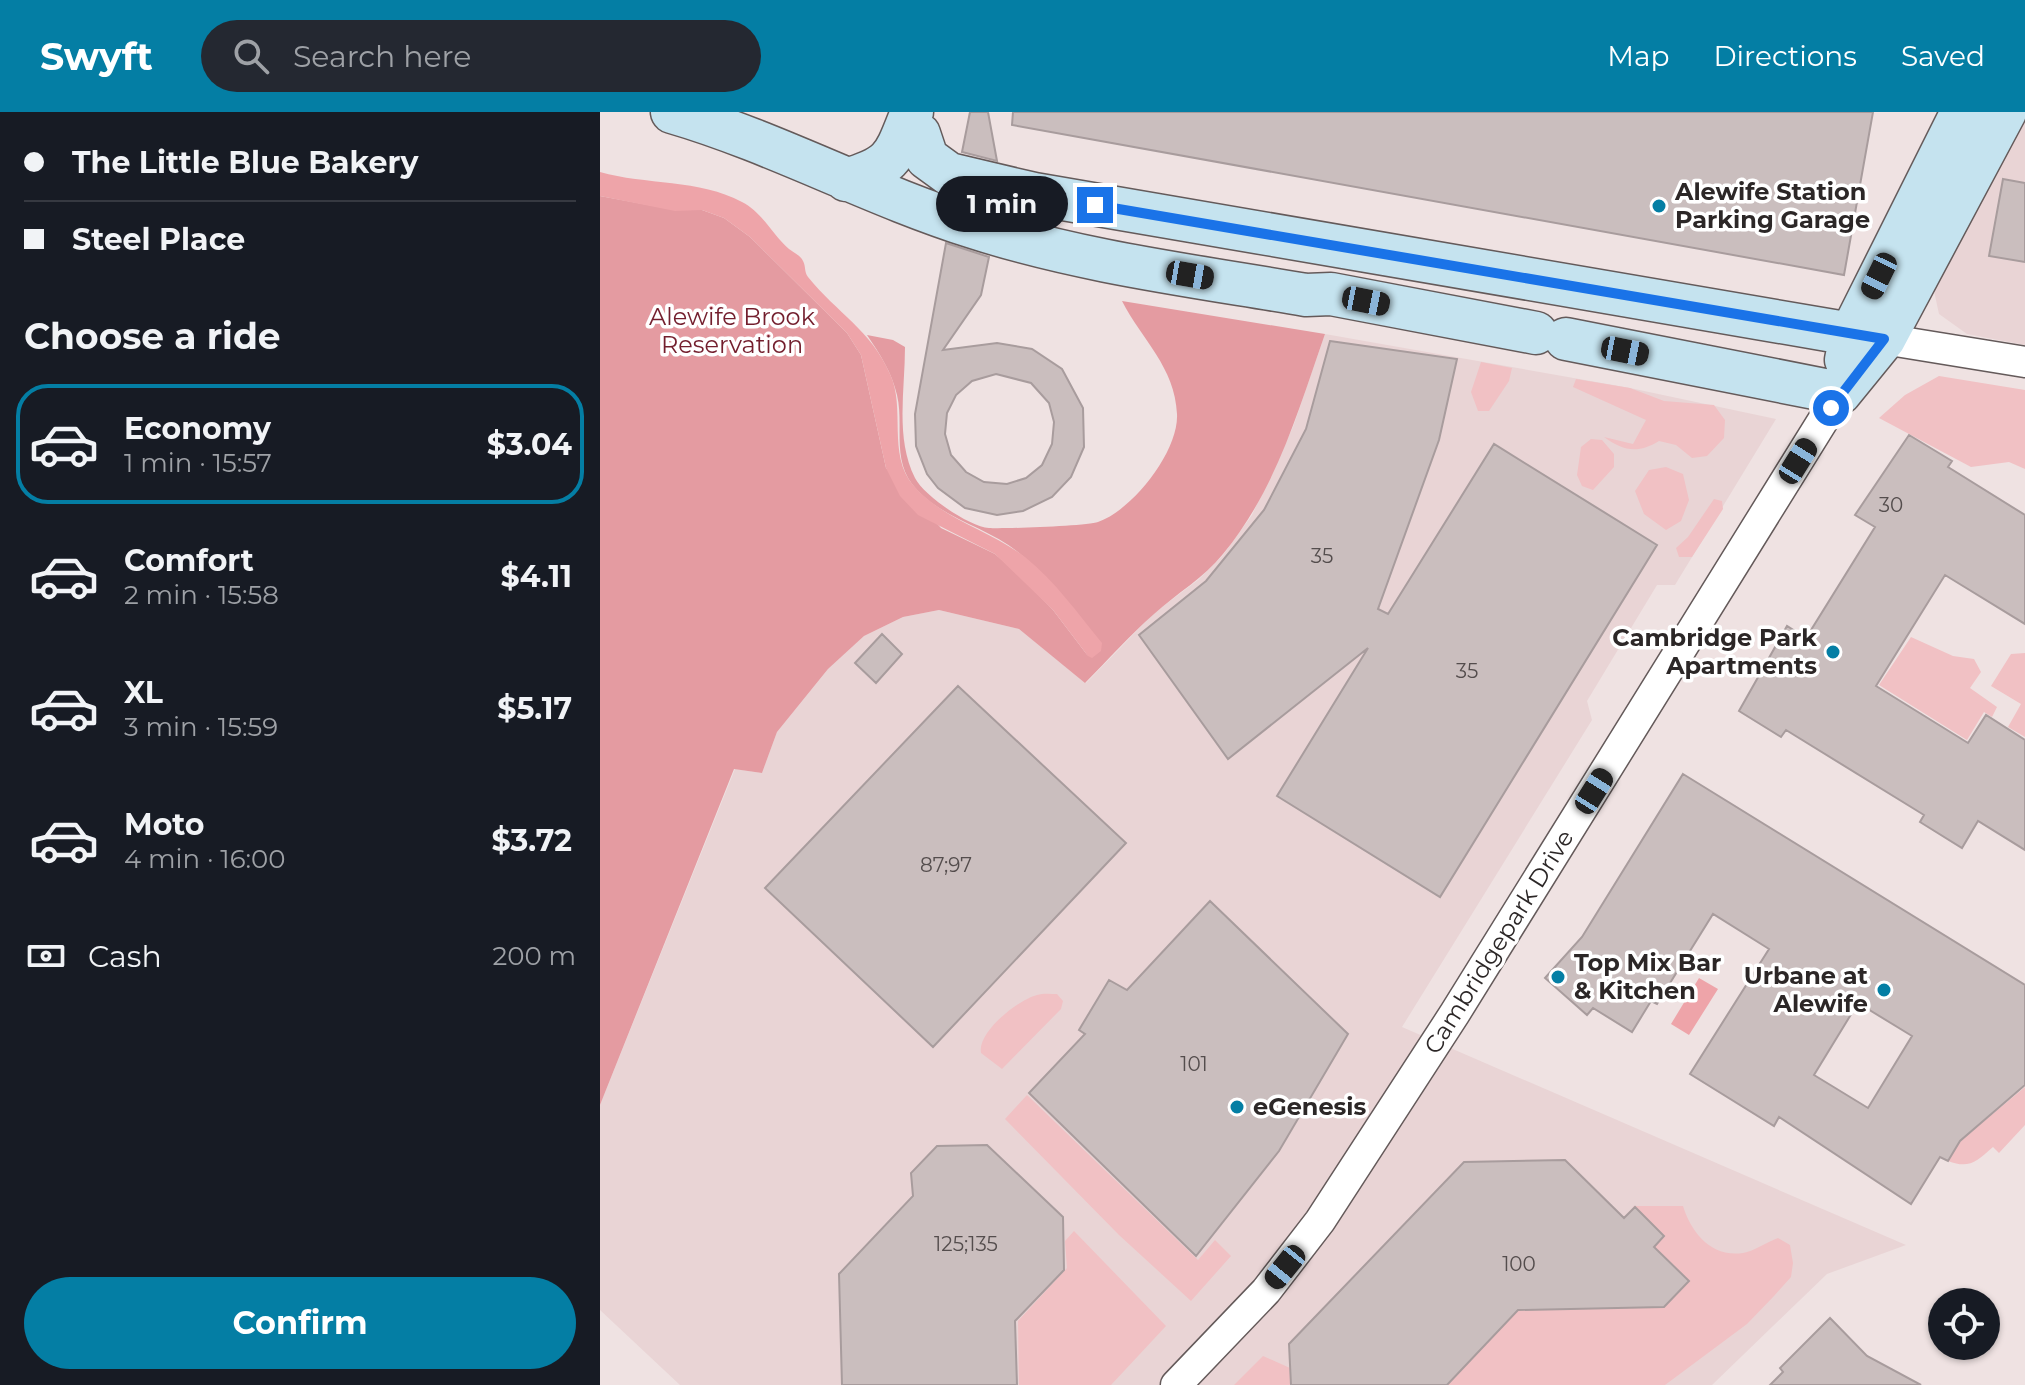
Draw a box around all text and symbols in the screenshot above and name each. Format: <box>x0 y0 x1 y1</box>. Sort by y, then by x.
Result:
search box <box>201 20 761 92</box>
text: Swyft <box>40 33 153 80</box>
icon: search <box>229 34 273 78</box>
text: Search here <box>293 38 471 75</box>
text: Map <box>1607 39 1669 73</box>
text: Directions <box>1713 39 1857 73</box>
text: Saved <box>1901 39 1985 73</box>
text: The Little Blue Bakery <box>72 144 418 181</box>
callout: 1 min <box>935 177 1067 233</box>
place label: Alewife Station Parking Garage <box>1674 177 1870 234</box>
route end <box>1077 187 1113 223</box>
text: 1 min <box>967 188 1037 220</box>
marker: Alewife Station Parking Garage <box>1650 197 1668 215</box>
text: Steel Place <box>72 221 245 258</box>
car <box>1858 249 1900 303</box>
car <box>1164 259 1216 291</box>
car <box>1340 285 1392 317</box>
park label: Alewife Brook Reservation <box>649 302 816 359</box>
text: Choose a ride <box>24 314 281 358</box>
car <box>1599 335 1651 367</box>
route start <box>1813 390 1849 426</box>
icon: car <box>28 408 100 480</box>
text: Economy <box>124 410 271 447</box>
text: $3.04 <box>487 426 572 463</box>
car <box>1775 434 1821 488</box>
text: 1 min · 15:57 <box>124 447 272 479</box>
house number: 30 <box>1879 493 1903 517</box>
icon: car <box>28 540 100 612</box>
text: Comfort <box>124 542 254 579</box>
house number: 35 <box>1311 544 1333 568</box>
text: $4.11 <box>500 558 572 595</box>
text: 2 min · 15:58 <box>124 579 279 611</box>
place label: Cambridge Park Apartments <box>1612 623 1817 680</box>
marker: Cambridge Park Apartments <box>1824 643 1842 661</box>
house number: 35 <box>1456 659 1478 683</box>
icon: car <box>28 672 100 744</box>
text: XL <box>124 674 163 711</box>
text: $5.17 <box>497 690 572 727</box>
text: 3 min · 15:59 <box>124 711 278 743</box>
car <box>1571 764 1617 818</box>
icon: car <box>28 804 100 876</box>
text: Moto <box>124 806 205 843</box>
text: $3.72 <box>492 822 572 859</box>
street label: Cambridgepark Drive <box>1418 824 1580 1059</box>
text: 4 min · 16:00 <box>124 843 286 875</box>
house number: 87;97 <box>920 853 972 877</box>
icon: cash <box>24 934 68 978</box>
text: Cash <box>88 938 162 975</box>
text: 200 m <box>492 940 576 972</box>
place label: Top Mix Bar & Kitchen <box>1574 948 1721 1005</box>
place label: Urbane at Alewife <box>1744 961 1869 1018</box>
marker: Top Mix Bar & Kitchen <box>1549 968 1567 986</box>
marker: Urbane at Alewife <box>1875 981 1893 999</box>
house number: 101 <box>1180 1052 1208 1076</box>
place label: eGenesis <box>1253 1092 1367 1121</box>
marker: eGenesis <box>1228 1098 1246 1116</box>
house number: 125;135 <box>934 1232 998 1256</box>
car <box>1261 1241 1309 1293</box>
house number: 100 <box>1502 1252 1536 1276</box>
button: Confirm <box>24 1277 576 1369</box>
map controls <box>1928 1288 2000 1360</box>
button: locate <box>1928 1288 2000 1360</box>

